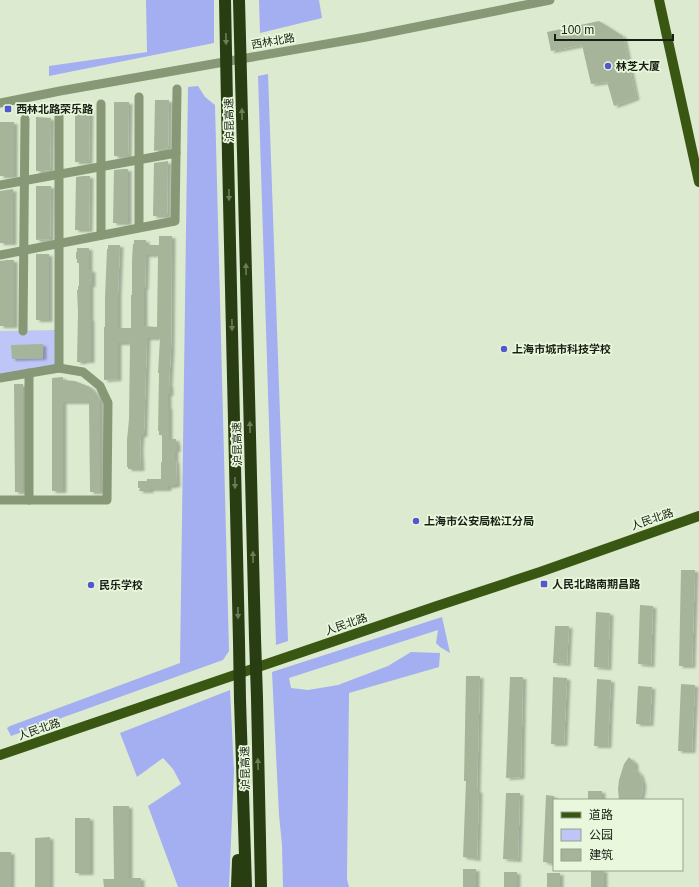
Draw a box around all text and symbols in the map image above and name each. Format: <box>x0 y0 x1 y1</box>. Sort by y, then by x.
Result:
scale bar <box>555 16 673 42</box>
text: 100 m <box>561 23 594 37</box>
street label: 西林北路 <box>250 31 296 51</box>
one-way arrow <box>223 33 229 46</box>
place label: 林芝大厦 <box>616 60 660 72</box>
marker: 林芝大厦 <box>603 61 613 71</box>
street label: 沪昆高速 <box>223 98 235 142</box>
place label: 西林北路荣乐路 <box>16 103 94 115</box>
marker: 西林北路荣乐路 <box>3 104 13 114</box>
one-way arrow <box>239 107 245 120</box>
one-way arrow <box>226 189 232 202</box>
one-way arrow <box>243 262 249 275</box>
one-way arrow <box>229 319 235 332</box>
place label: 上海市城市科技学校 <box>512 343 611 355</box>
marker: 上海市城市科技学校 <box>499 344 509 354</box>
one-way arrow <box>247 420 253 433</box>
street label: 沪昆高速 <box>231 422 243 466</box>
one-way arrow <box>232 477 239 489</box>
street label: 人民北路 <box>629 506 675 532</box>
place label: 上海市公安局松江分局 <box>424 515 534 527</box>
marker: 上海市公安局松江分局 <box>411 516 421 526</box>
one-way arrow <box>250 550 256 563</box>
place label: 人民北路南期昌路 <box>552 578 641 590</box>
place label: 民乐学校 <box>99 579 143 591</box>
marker: 人民北路南期昌路 <box>539 579 549 589</box>
marker: 民乐学校 <box>86 580 96 590</box>
one-way arrow <box>235 607 241 620</box>
street label: 人民北路 <box>323 611 369 637</box>
street label: 人民北路 <box>16 716 62 742</box>
street label: 沪昆高速 <box>239 746 251 790</box>
one-way arrow <box>255 758 262 770</box>
legend <box>553 799 683 871</box>
text: 道路 <box>589 808 613 822</box>
text: 公园 <box>589 828 613 842</box>
text: 建筑 <box>589 848 613 862</box>

